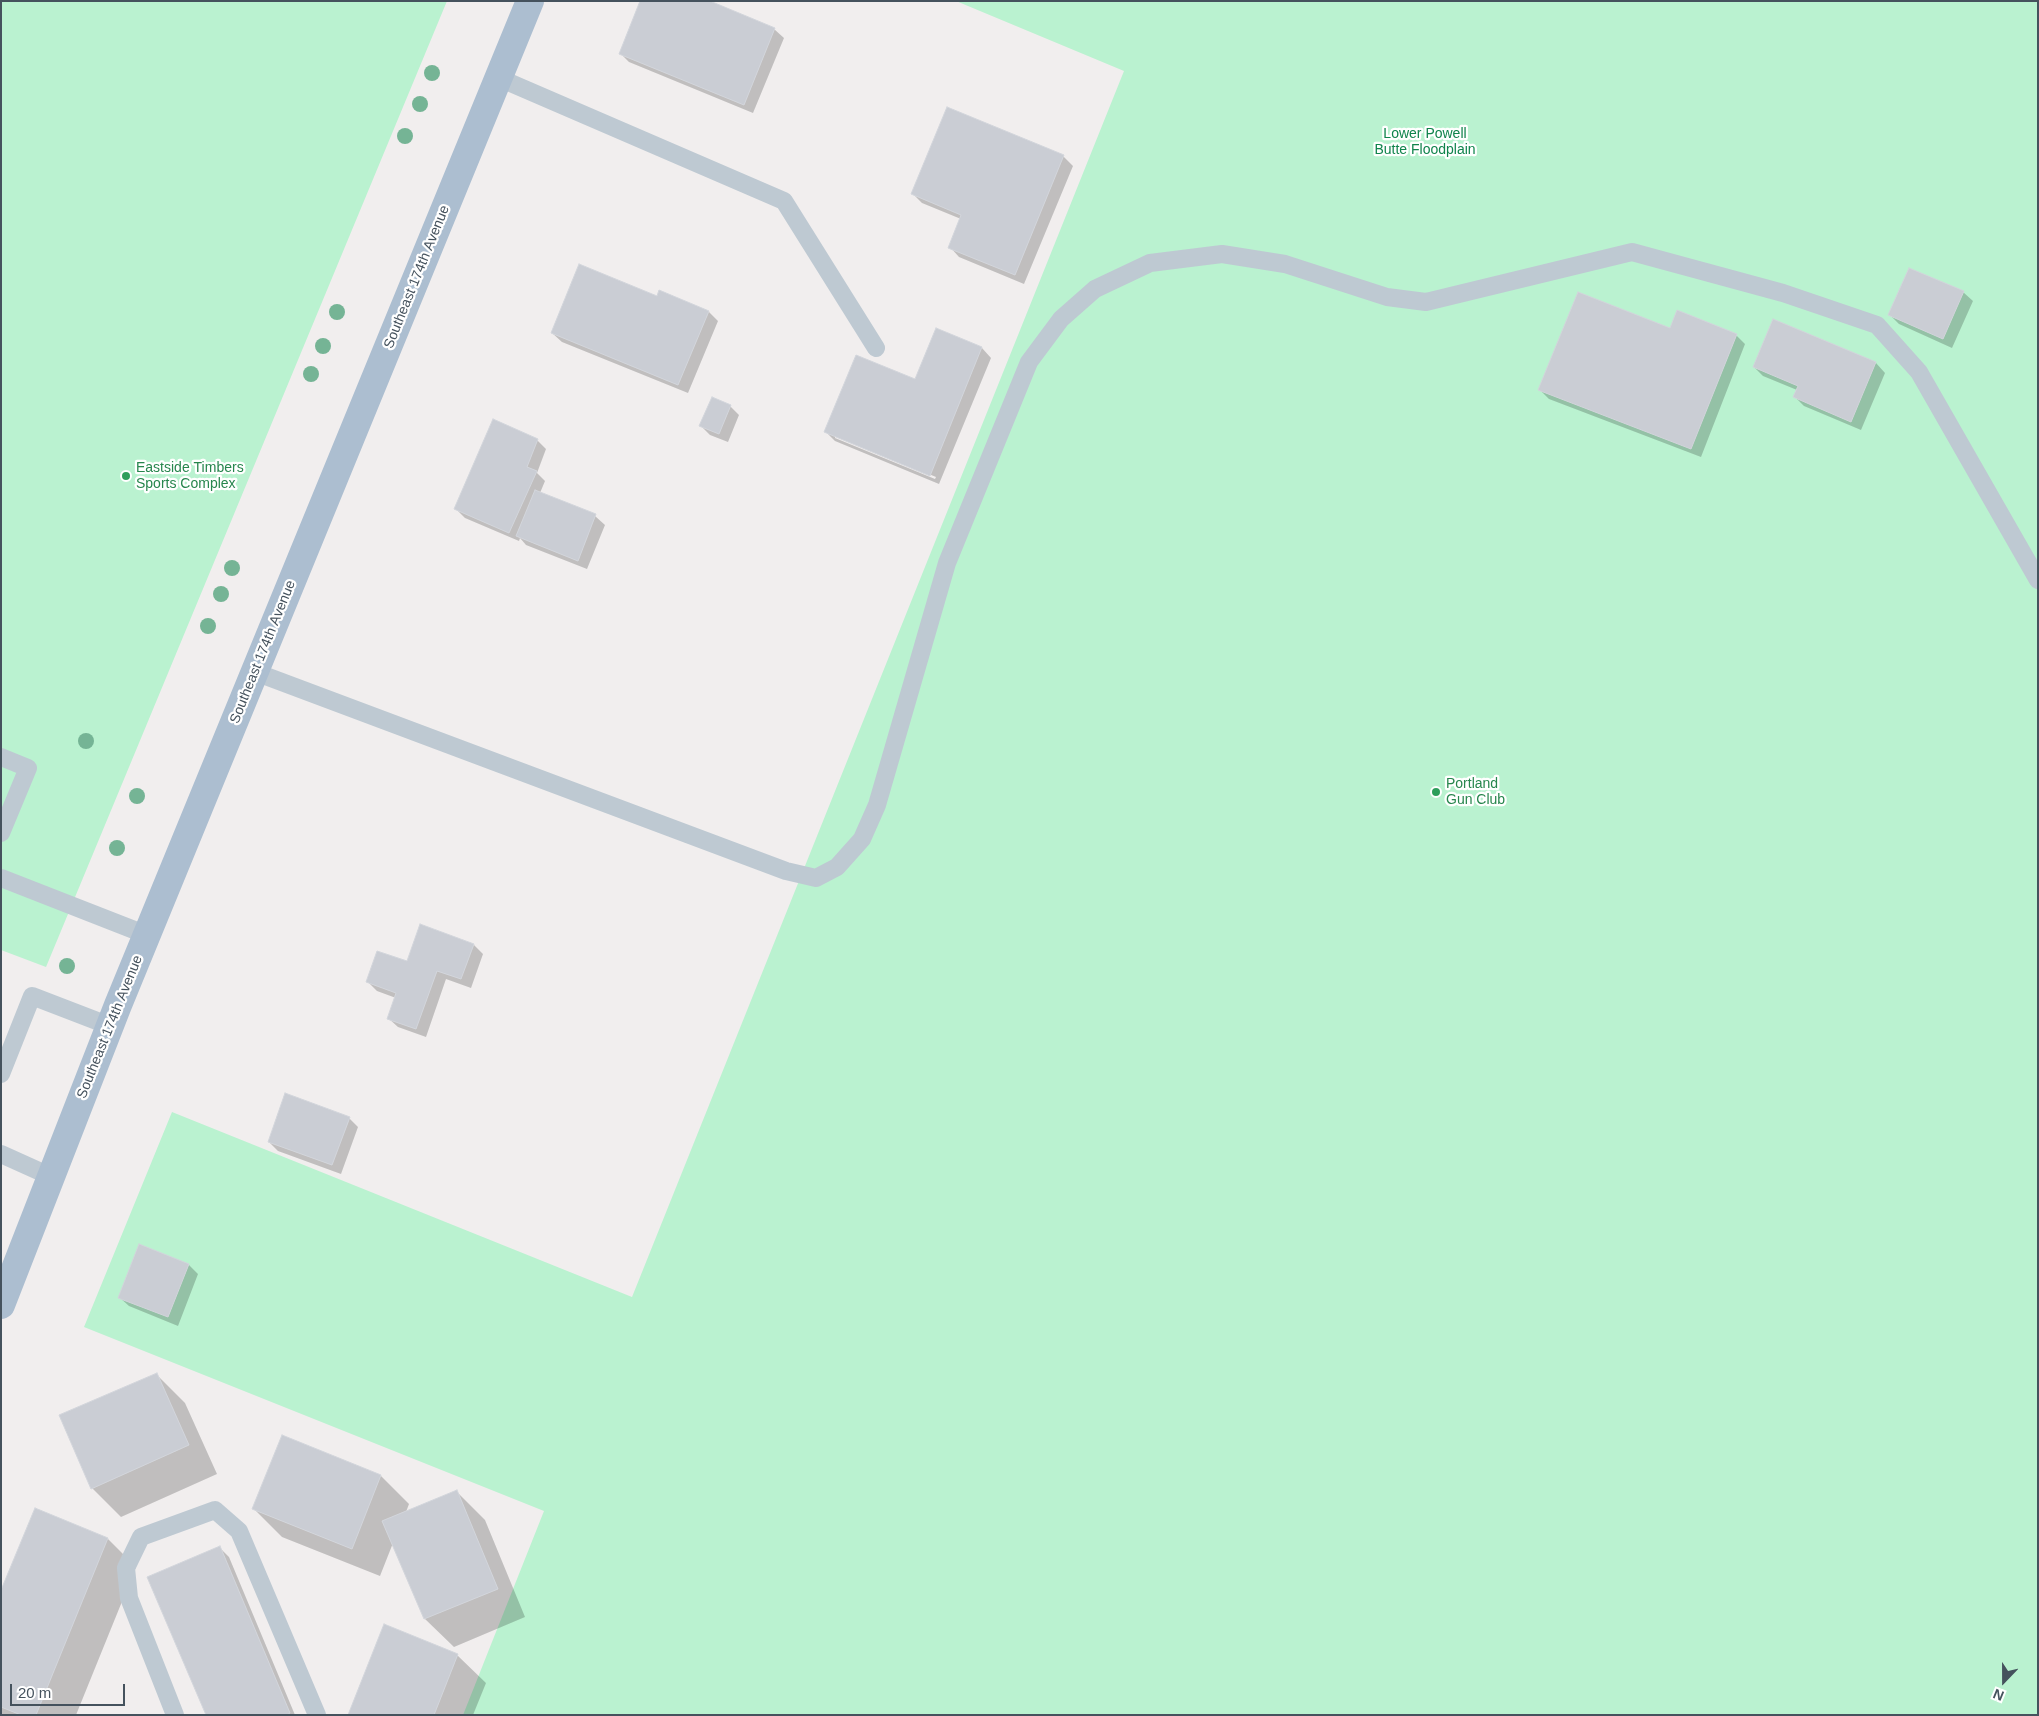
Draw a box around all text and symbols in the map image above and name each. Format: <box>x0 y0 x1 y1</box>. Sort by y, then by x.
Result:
park label: Lower Powell Butte Floodplain <box>1374 126 1476 158</box>
street label: Southeast 174th Avenue <box>381 203 453 351</box>
place label: Eastside Timbers Sports Complex <box>136 460 244 492</box>
marker: Eastside Timbers Sports Complex <box>120 470 132 482</box>
street label: Southeast 174th Avenue <box>227 578 299 726</box>
place label: Portland Gun Club <box>1446 776 1505 809</box>
marker: Portland Gun Club <box>1430 786 1442 798</box>
street label: Southeast 174th Avenue <box>74 953 146 1101</box>
north arrow <box>1979 1656 2029 1706</box>
scale bar <box>12 1674 128 1706</box>
text: 20 m <box>18 1684 51 1701</box>
text: N <box>1991 1686 2006 1704</box>

